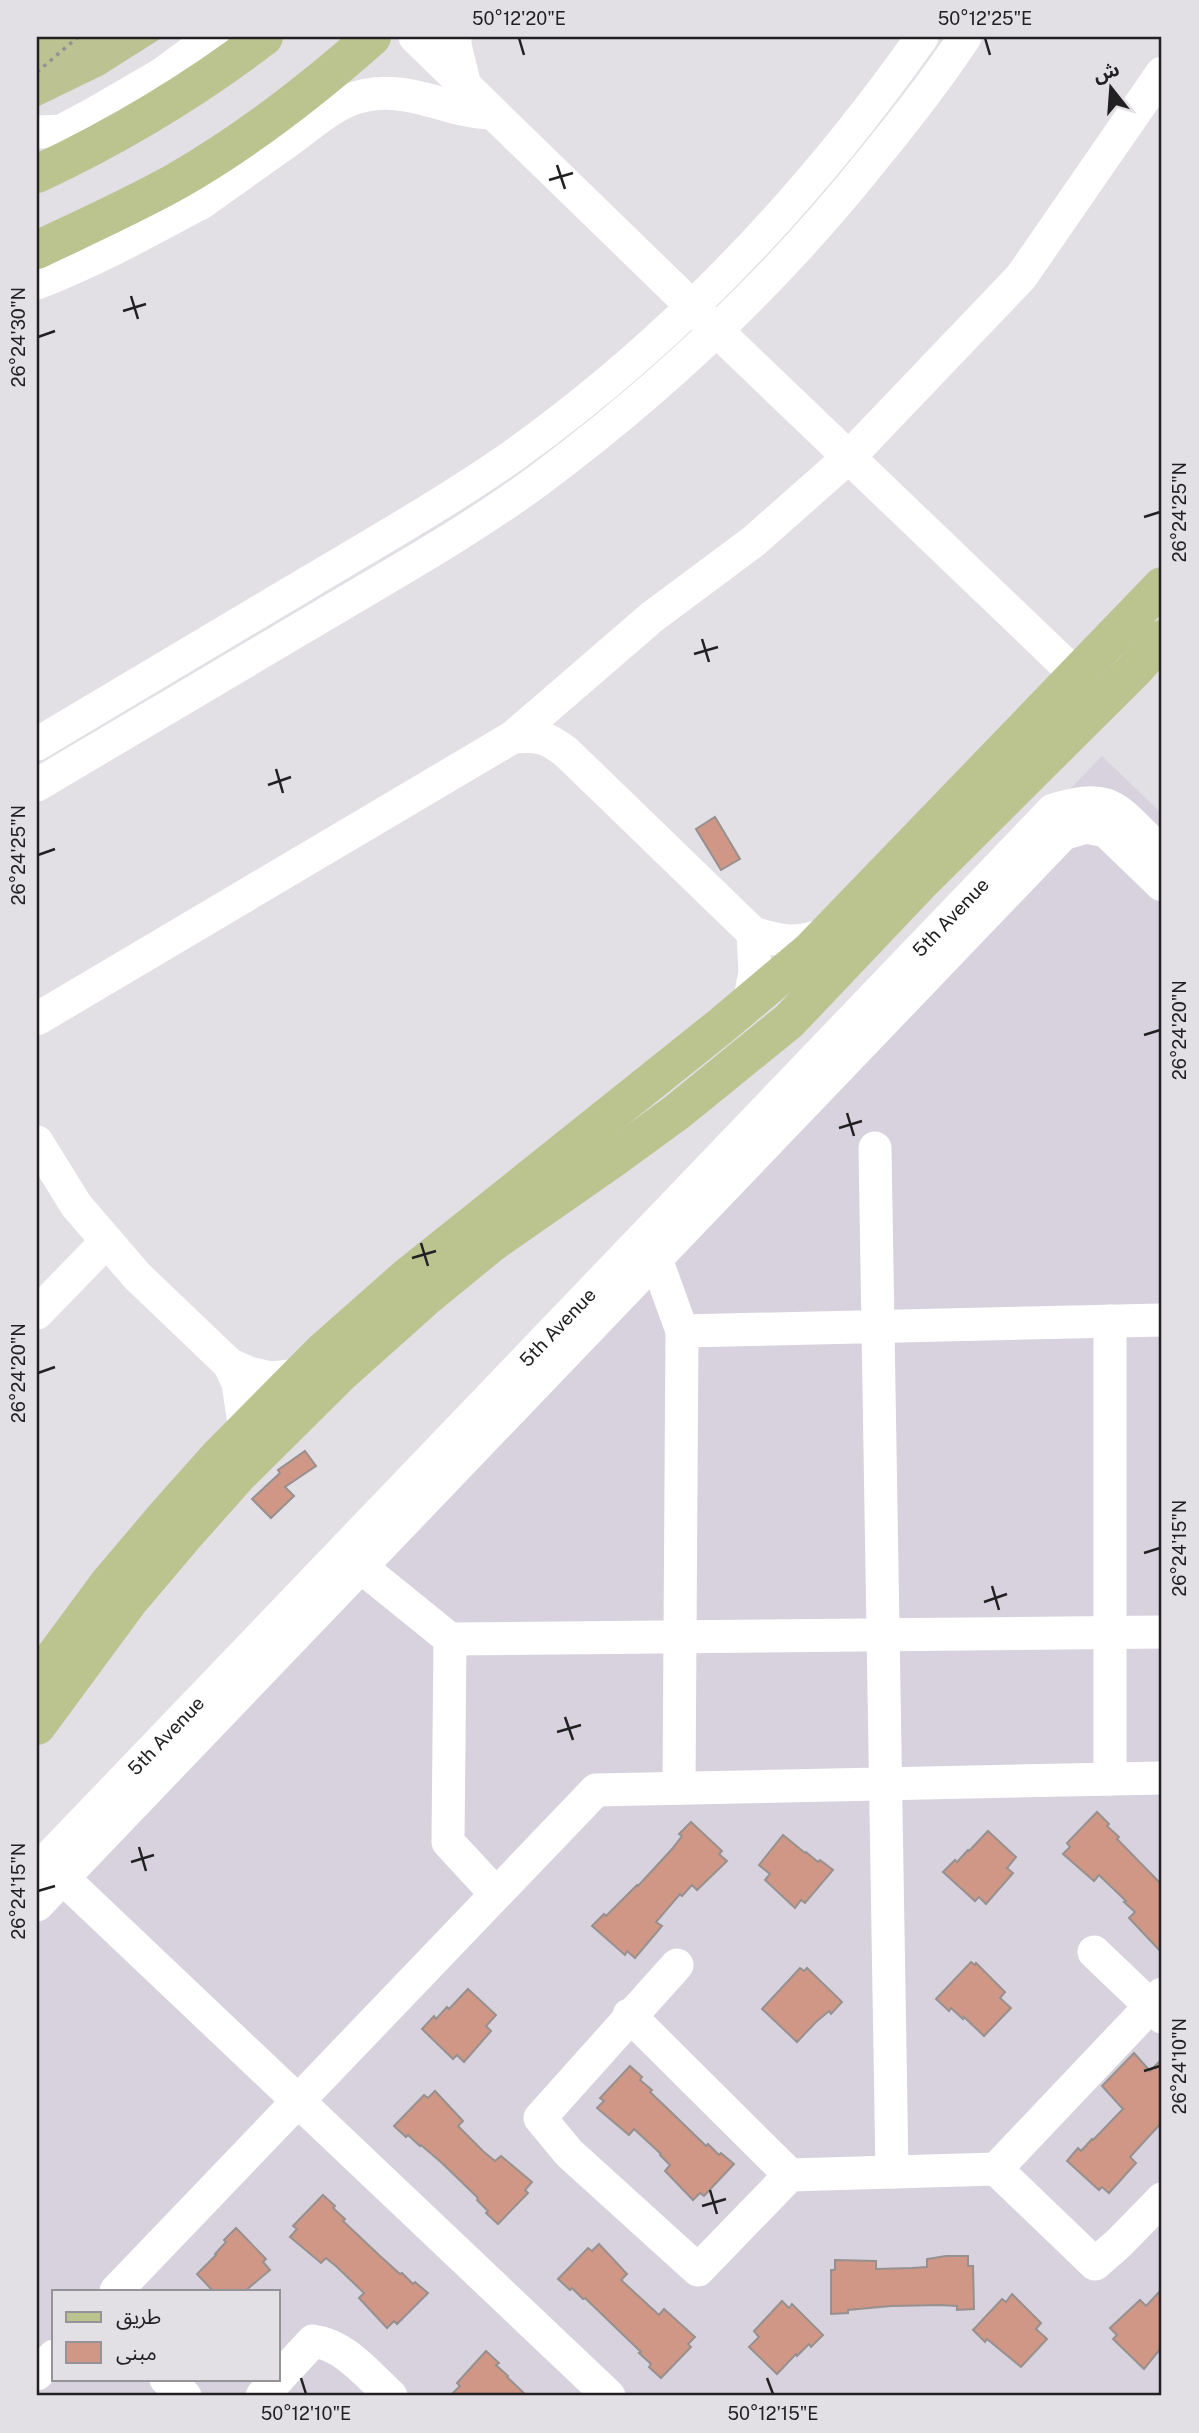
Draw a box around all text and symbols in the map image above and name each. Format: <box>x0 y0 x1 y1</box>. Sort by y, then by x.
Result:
text: 50°12'20"E <box>472 8 566 29</box>
text: 50°12'25"E <box>938 8 1032 29</box>
north arrow <box>1076 52 1146 122</box>
text: ش <box>1090 57 1122 86</box>
text: 26°24'30"N <box>8 287 29 387</box>
text: 26°24'25"N <box>1169 462 1190 562</box>
text: 26°24'25"N <box>8 805 29 905</box>
street label: 5th Avenue <box>908 873 993 961</box>
text: 26°24'20"N <box>1169 980 1190 1080</box>
street label: 5th Avenue <box>515 1283 600 1371</box>
text: 26°24'20"N <box>8 1323 29 1423</box>
text: 26°24'15"N <box>1169 1500 1190 1596</box>
street label: 5th Avenue <box>123 1692 208 1780</box>
text: 26°24'15"N <box>8 1843 29 1939</box>
text: 26°24'10"N <box>1169 2018 1190 2114</box>
legend <box>52 2290 280 2380</box>
text: طريق <box>116 2304 161 2330</box>
text: مبنى <box>116 2340 157 2365</box>
text: 50°12'10"E <box>261 2403 351 2424</box>
text: 50°12'15"E <box>727 2403 819 2424</box>

